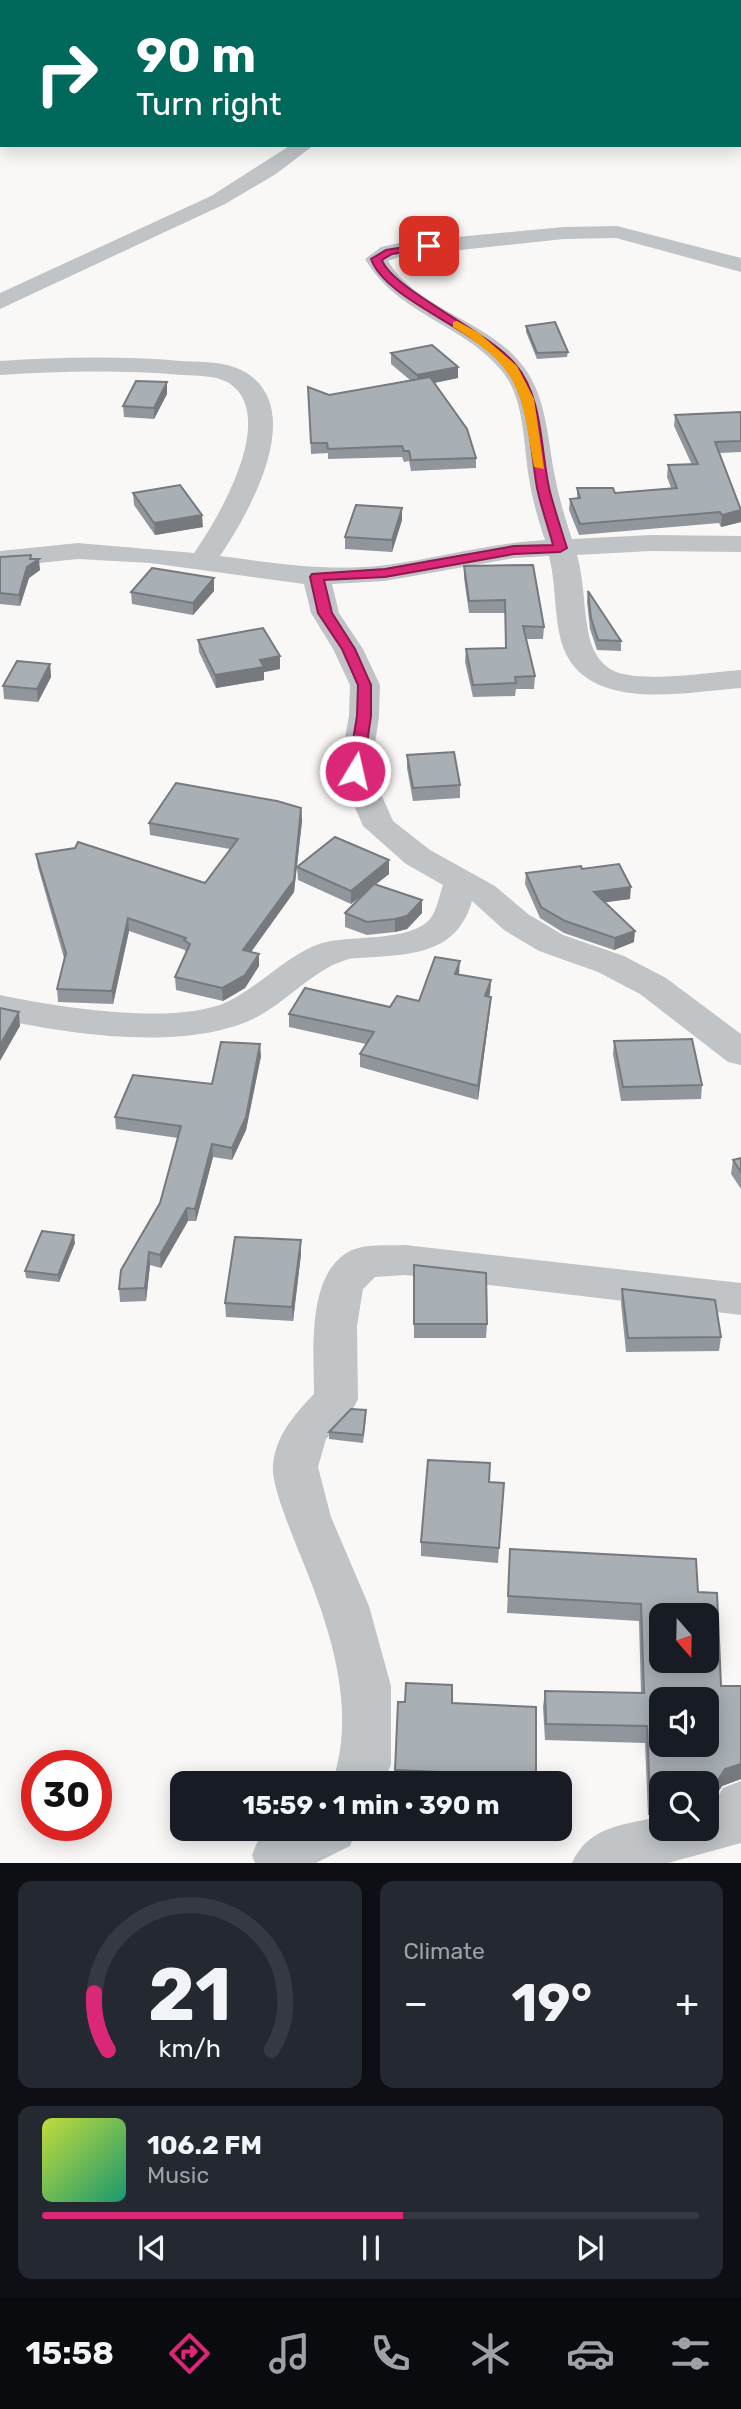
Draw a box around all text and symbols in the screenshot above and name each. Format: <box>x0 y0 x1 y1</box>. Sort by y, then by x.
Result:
text: 90 m <box>136 26 256 84</box>
icon: right <box>21 28 112 119</box>
text: Turn right <box>136 85 281 123</box>
pin <box>399 216 459 276</box>
icon: arrive <box>410 227 448 265</box>
position arrow <box>318 734 392 808</box>
north arrow <box>649 1603 719 1673</box>
map controls <box>649 1603 719 1841</box>
button: sound <box>649 1687 719 1757</box>
speed limit sign: 30 <box>21 1750 112 1841</box>
button: search <box>649 1771 719 1841</box>
text: 15:59 · 1 min · 390 m <box>242 1790 500 1821</box>
text: Climate <box>404 1937 485 1965</box>
text: 21 <box>148 1953 232 2039</box>
text: 19° <box>511 1972 592 2034</box>
text: − <box>404 1980 428 2026</box>
text: + <box>675 1980 699 2026</box>
text: km/h <box>159 2034 221 2063</box>
text: 106.2 FM <box>147 2130 262 2161</box>
text: Music <box>147 2161 209 2189</box>
icon: previous <box>133 2229 171 2267</box>
icon: pause <box>352 2229 390 2267</box>
icon: next <box>571 2229 609 2267</box>
icon: directions <box>165 2329 214 2378</box>
icon: music <box>265 2329 314 2378</box>
icon: phone <box>366 2329 415 2378</box>
icon: climate <box>466 2329 515 2378</box>
icon: car <box>566 2329 615 2378</box>
icon: filters <box>666 2329 715 2378</box>
text: 15:58 <box>26 2334 114 2372</box>

